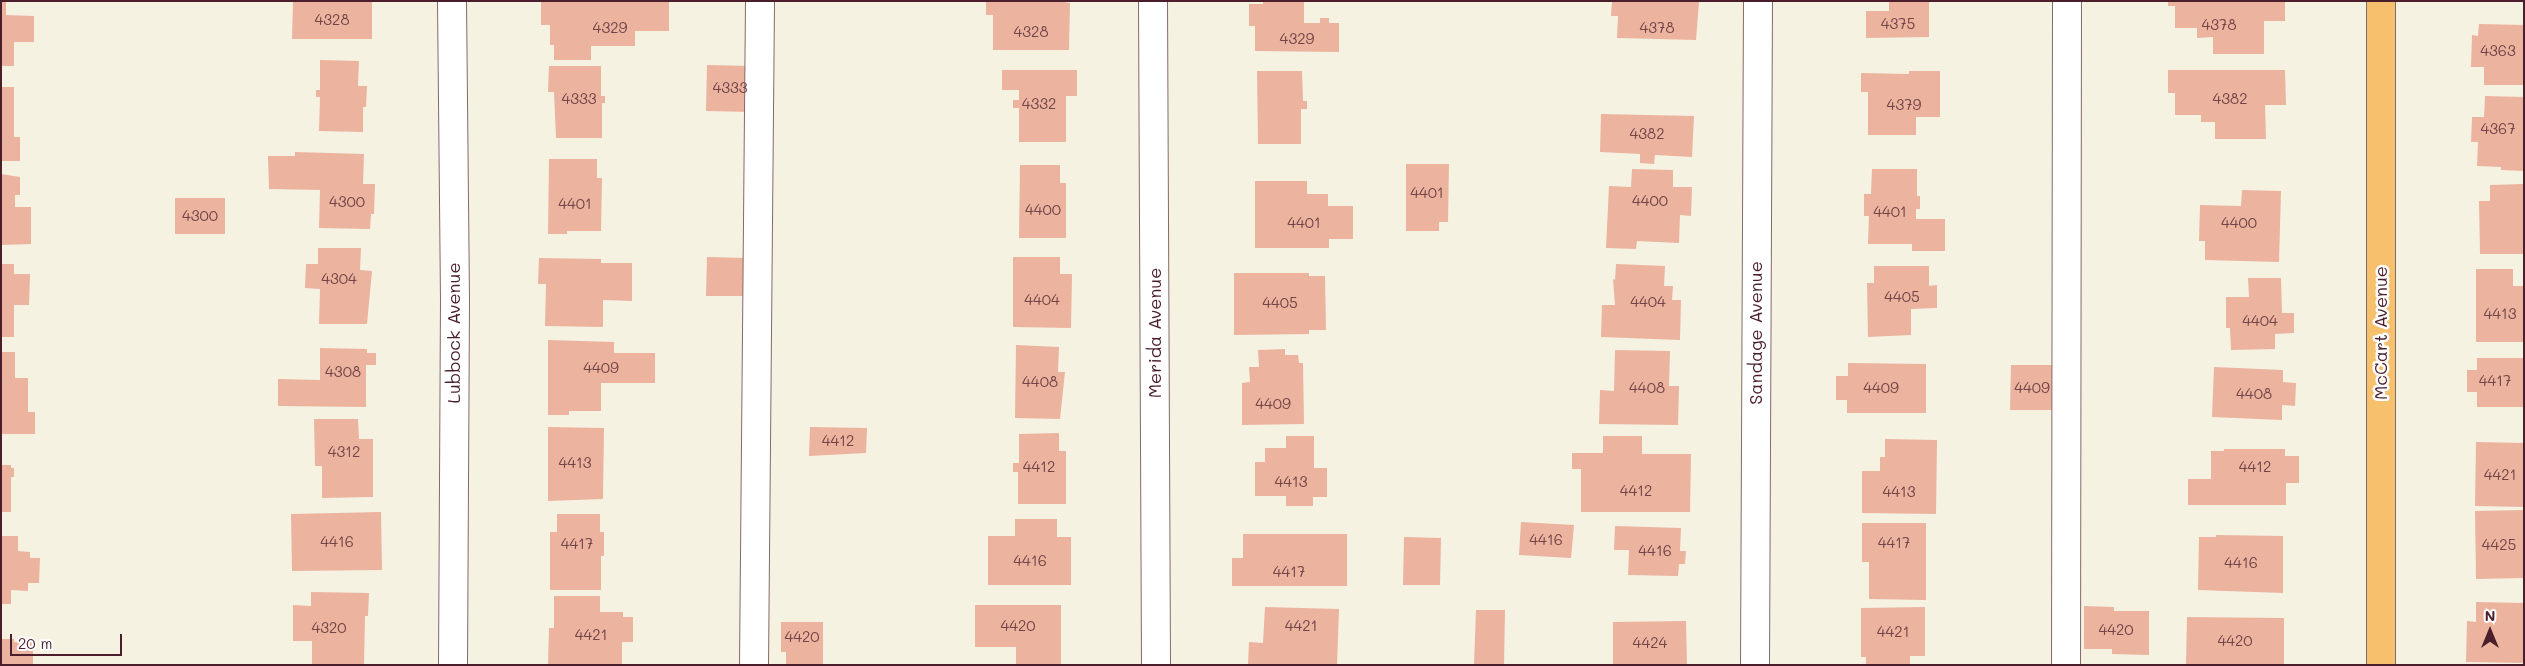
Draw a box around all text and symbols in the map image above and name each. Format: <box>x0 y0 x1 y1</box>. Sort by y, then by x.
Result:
house number: 4328 <box>314 11 350 29</box>
house number: 4375 <box>1881 15 1915 33</box>
house number: 4378 <box>2201 16 2237 34</box>
house number: 4329 <box>593 19 627 37</box>
house number: 4378 <box>1639 19 1675 37</box>
house number: 4328 <box>1013 23 1049 41</box>
house number: 4329 <box>1280 30 1314 48</box>
house number: 4363 <box>2480 42 2516 60</box>
house number: 4333 <box>712 79 748 97</box>
house number: 4333 <box>561 90 597 108</box>
house number: 4382 <box>2212 90 2248 108</box>
house number: 4332 <box>1022 95 1056 113</box>
house number: 4379 <box>1887 96 1921 114</box>
house number: 4367 <box>2481 120 2515 138</box>
house number: 4382 <box>1629 125 1665 143</box>
house number: 4401 <box>1410 184 1444 202</box>
house number: 4400 <box>1632 192 1668 210</box>
house number: 4300 <box>329 193 365 211</box>
house number: 4401 <box>558 195 592 213</box>
house number: 4400 <box>1025 201 1061 219</box>
house number: 4401 <box>1873 203 1907 221</box>
house number: 4300 <box>182 207 218 225</box>
house number: 4401 <box>1287 214 1321 232</box>
house number: 4400 <box>2221 214 2257 232</box>
street label: Sandage Avenue <box>1745 261 1767 405</box>
street label: Lubbock Avenue <box>443 262 465 404</box>
street label: McCart Avenue <box>2370 266 2392 400</box>
street label: Merida Avenue <box>1144 268 1166 398</box>
house number: 4304 <box>321 270 357 288</box>
house number: 4405 <box>1884 288 1920 306</box>
house number: 4404 <box>1024 291 1060 309</box>
house number: 4404 <box>1630 293 1666 311</box>
house number: 4405 <box>1262 294 1298 312</box>
house number: 4413 <box>2483 305 2517 323</box>
house number: 4404 <box>2242 312 2278 330</box>
house number: 4409 <box>583 359 619 377</box>
house number: 4308 <box>325 363 361 381</box>
house number: 4417 <box>2479 372 2511 390</box>
house number: 4408 <box>1022 373 1058 391</box>
house number: 4408 <box>1629 379 1665 397</box>
house number: 4409 <box>1863 379 1899 397</box>
house number: 4409 <box>2014 379 2050 397</box>
house number: 4408 <box>2236 385 2272 403</box>
house number: 4409 <box>1255 395 1291 413</box>
house number: 4412 <box>822 432 854 450</box>
house number: 4312 <box>328 443 360 461</box>
house number: 4413 <box>558 454 592 472</box>
house number: 4412 <box>1023 458 1055 476</box>
house number: 4412 <box>2239 458 2271 476</box>
house number: 4421 <box>2484 466 2516 484</box>
house number: 4413 <box>1274 473 1308 491</box>
house number: 4412 <box>1620 482 1652 500</box>
house number: 4413 <box>1882 483 1916 501</box>
house number: 4416 <box>1529 531 1563 549</box>
house number: 4416 <box>320 533 354 551</box>
house number: 4417 <box>1878 534 1910 552</box>
house number: 4417 <box>561 535 593 553</box>
house number: 4425 <box>2482 536 2516 554</box>
house number: 4416 <box>1638 542 1672 560</box>
house number: 4416 <box>1013 552 1047 570</box>
house number: 4416 <box>2224 554 2258 572</box>
house number: 4417 <box>1273 563 1305 581</box>
north arrow <box>2465 606 2515 656</box>
text: N <box>2485 606 2495 625</box>
house number: 4420 <box>1000 617 1036 635</box>
house number: 4421 <box>1285 617 1317 635</box>
house number: 4320 <box>311 619 347 637</box>
house number: 4420 <box>2098 621 2134 639</box>
house number: 4421 <box>1877 623 1909 641</box>
scale bar <box>12 624 125 656</box>
house number: 4421 <box>575 626 607 644</box>
house number: 4420 <box>784 628 820 646</box>
house number: 4420 <box>2217 632 2253 650</box>
text: 20 m <box>18 633 52 653</box>
house number: 4424 <box>1633 634 1667 652</box>

